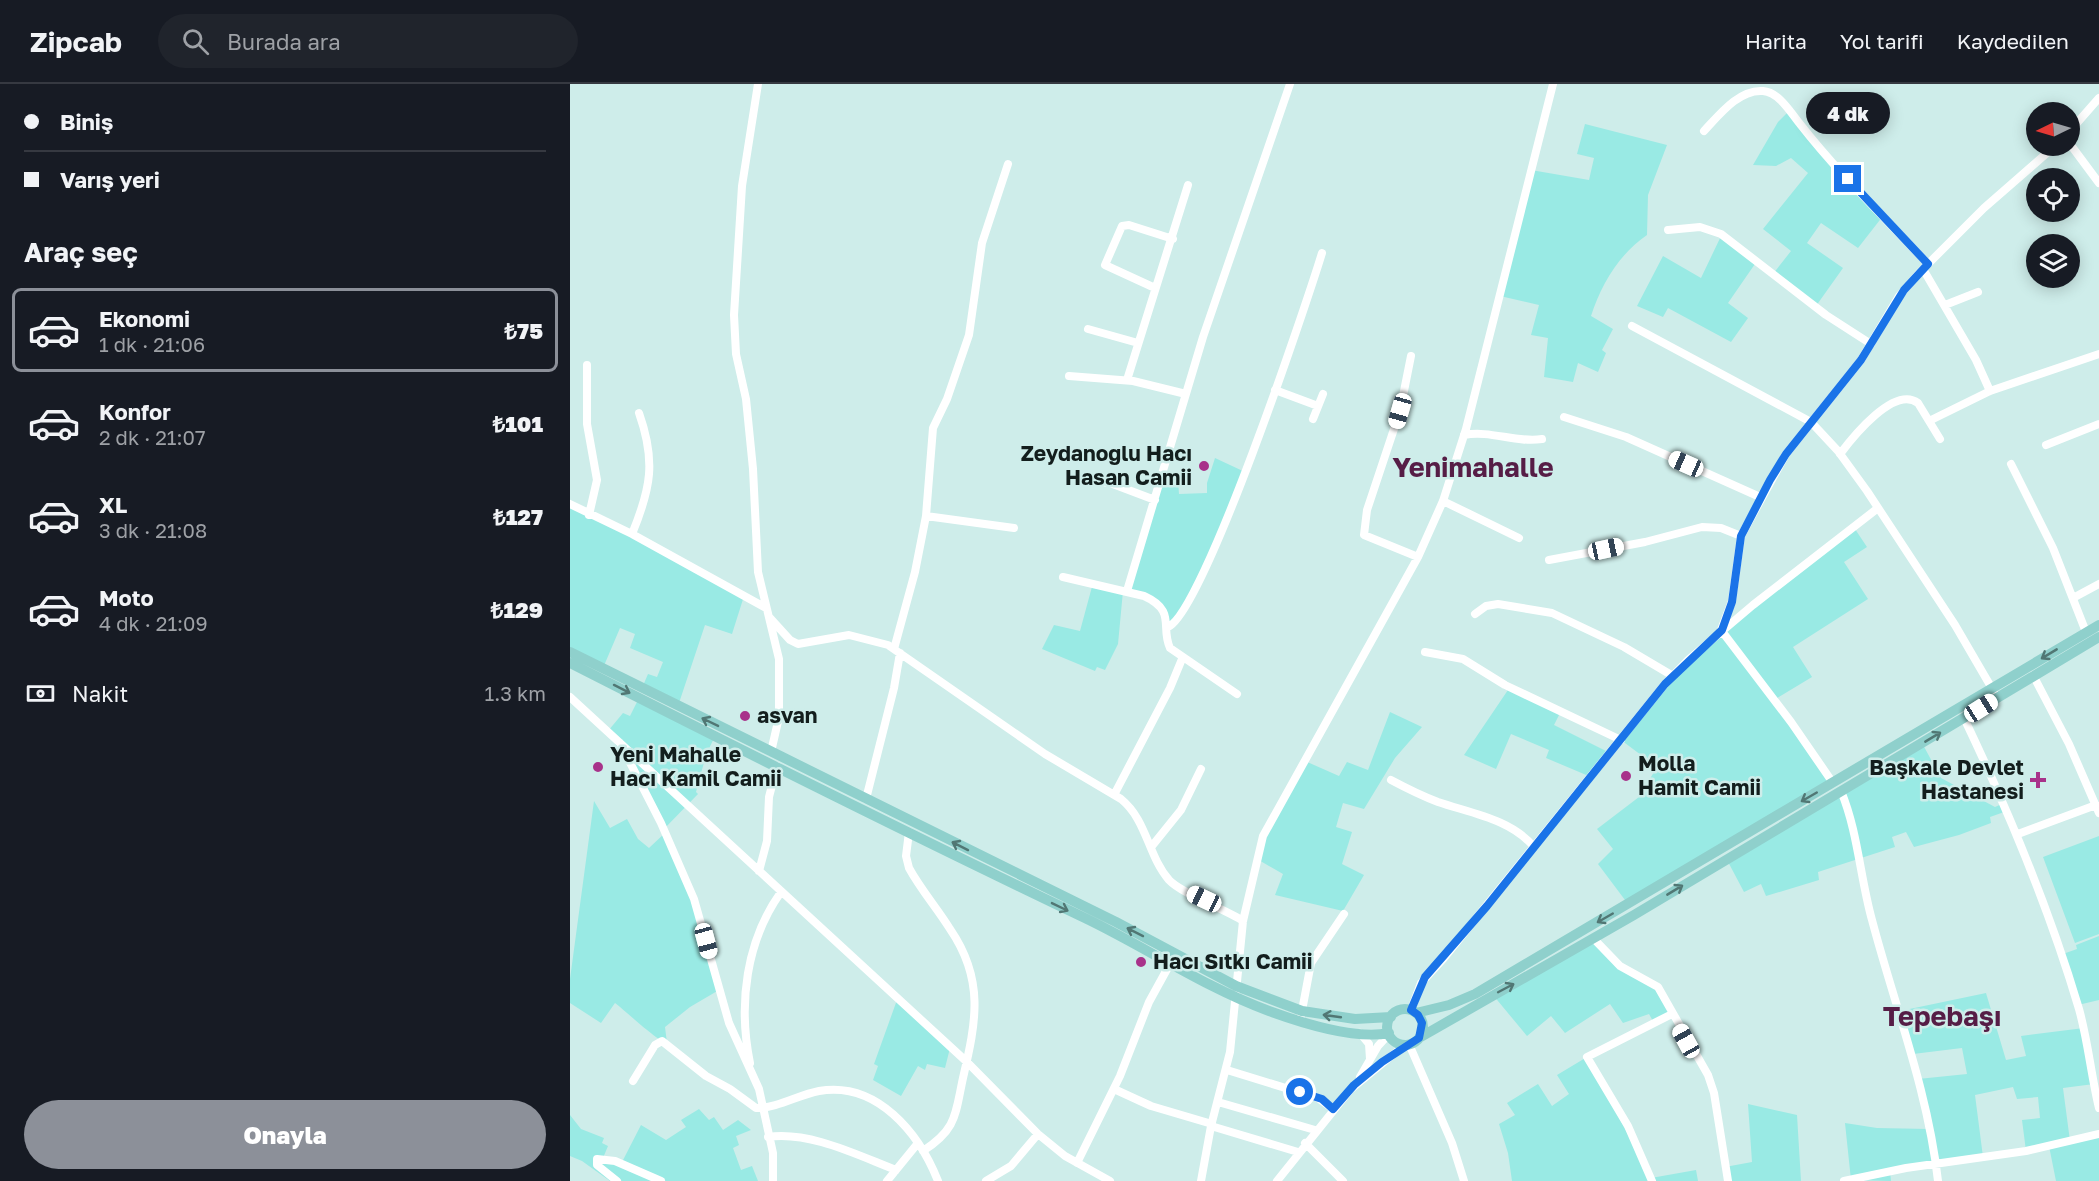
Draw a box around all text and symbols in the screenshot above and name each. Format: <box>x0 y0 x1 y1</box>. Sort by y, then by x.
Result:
search box <box>158 14 578 68</box>
text: Zipcab <box>30 25 122 58</box>
icon: search <box>179 25 212 58</box>
text: Burada ara <box>227 28 341 55</box>
text: Harita <box>1745 28 1807 54</box>
text: Yol tarifi <box>1840 28 1924 54</box>
text: Kaydedilen <box>1957 28 2069 54</box>
callout: 4 dk <box>1806 92 1890 134</box>
text: 4 dk <box>1827 101 1869 125</box>
north arrow <box>2026 102 2080 156</box>
map controls <box>2026 102 2080 288</box>
text: Biniş <box>60 108 113 135</box>
route end <box>1834 165 1861 192</box>
text: Varış yeri <box>60 166 160 193</box>
button: locate <box>2026 168 2080 222</box>
button: layers <box>2026 234 2080 288</box>
text: Araç seç <box>24 236 138 268</box>
icon: car <box>27 303 81 357</box>
text: Ekonomi <box>99 305 190 332</box>
text: ₺75 <box>505 317 543 344</box>
text: 1 dk · 21:06 <box>99 332 205 356</box>
car <box>1386 391 1414 431</box>
icon: car <box>27 396 81 450</box>
text: Konfor <box>99 398 171 425</box>
text: ₺101 <box>493 410 543 437</box>
text: 2 dk · 21:07 <box>99 425 206 449</box>
place label: Zeydanoğlu Hacı Hasan Camii <box>1021 440 1192 490</box>
car <box>1666 448 1706 480</box>
district label: Yenimahalle <box>1392 451 1554 483</box>
marker: Zeydanoğlu Hacı Hasan Camii <box>1197 459 1211 473</box>
icon: car <box>27 489 81 543</box>
text: XL <box>99 491 127 518</box>
text: ₺127 <box>493 503 543 530</box>
text: 3 dk · 21:08 <box>99 518 207 542</box>
car <box>1587 536 1625 562</box>
icon: car <box>27 582 81 636</box>
text: Moto <box>99 584 154 611</box>
text: ₺129 <box>491 596 543 623</box>
text: 4 dk · 21:09 <box>99 611 208 635</box>
one-way arrow <box>2041 649 2058 661</box>
icon: cash <box>24 677 57 710</box>
text: Nakit <box>72 680 128 707</box>
text: 1.3 km <box>485 681 546 705</box>
one-way arrow <box>613 684 631 696</box>
car <box>1961 691 2001 725</box>
place label: asvan <box>757 702 818 728</box>
marker: asvan <box>738 709 752 723</box>
one-way arrow <box>702 716 720 728</box>
one-way arrow <box>1924 730 1941 742</box>
place label: Yeni Mahalle Hacı Kamil Camii <box>610 741 782 791</box>
place label: Molla Hamit Camii <box>1638 750 1761 800</box>
place label: Başkale Devlet Hastanesi <box>1869 754 2024 804</box>
marker: Yeni Mahalle Hacı Kamil Camii <box>591 760 605 774</box>
marker: Molla Hamit Camii <box>1619 769 1633 783</box>
marker: Başkale Devlet Hastanesi <box>2029 771 2047 789</box>
one-way arrow <box>1801 791 1818 803</box>
one-way arrow <box>952 840 969 852</box>
car <box>1184 883 1224 915</box>
one-way arrow <box>1666 883 1683 895</box>
one-way arrow <box>1051 901 1069 913</box>
one-way arrow <box>1597 912 1614 924</box>
car <box>693 921 719 961</box>
one-way arrow <box>1127 926 1144 938</box>
place label: Hacı Sıtkı Camii <box>1153 948 1313 974</box>
marker: Hacı Sıtkı Camii <box>1134 955 1148 969</box>
one-way arrow <box>1497 982 1514 994</box>
district label: Tepebaşı <box>1883 1000 2001 1032</box>
one-way arrow <box>1323 1011 1343 1022</box>
car <box>1669 1021 1703 1061</box>
route start <box>1286 1078 1313 1105</box>
button: Onayla <box>24 1100 546 1169</box>

